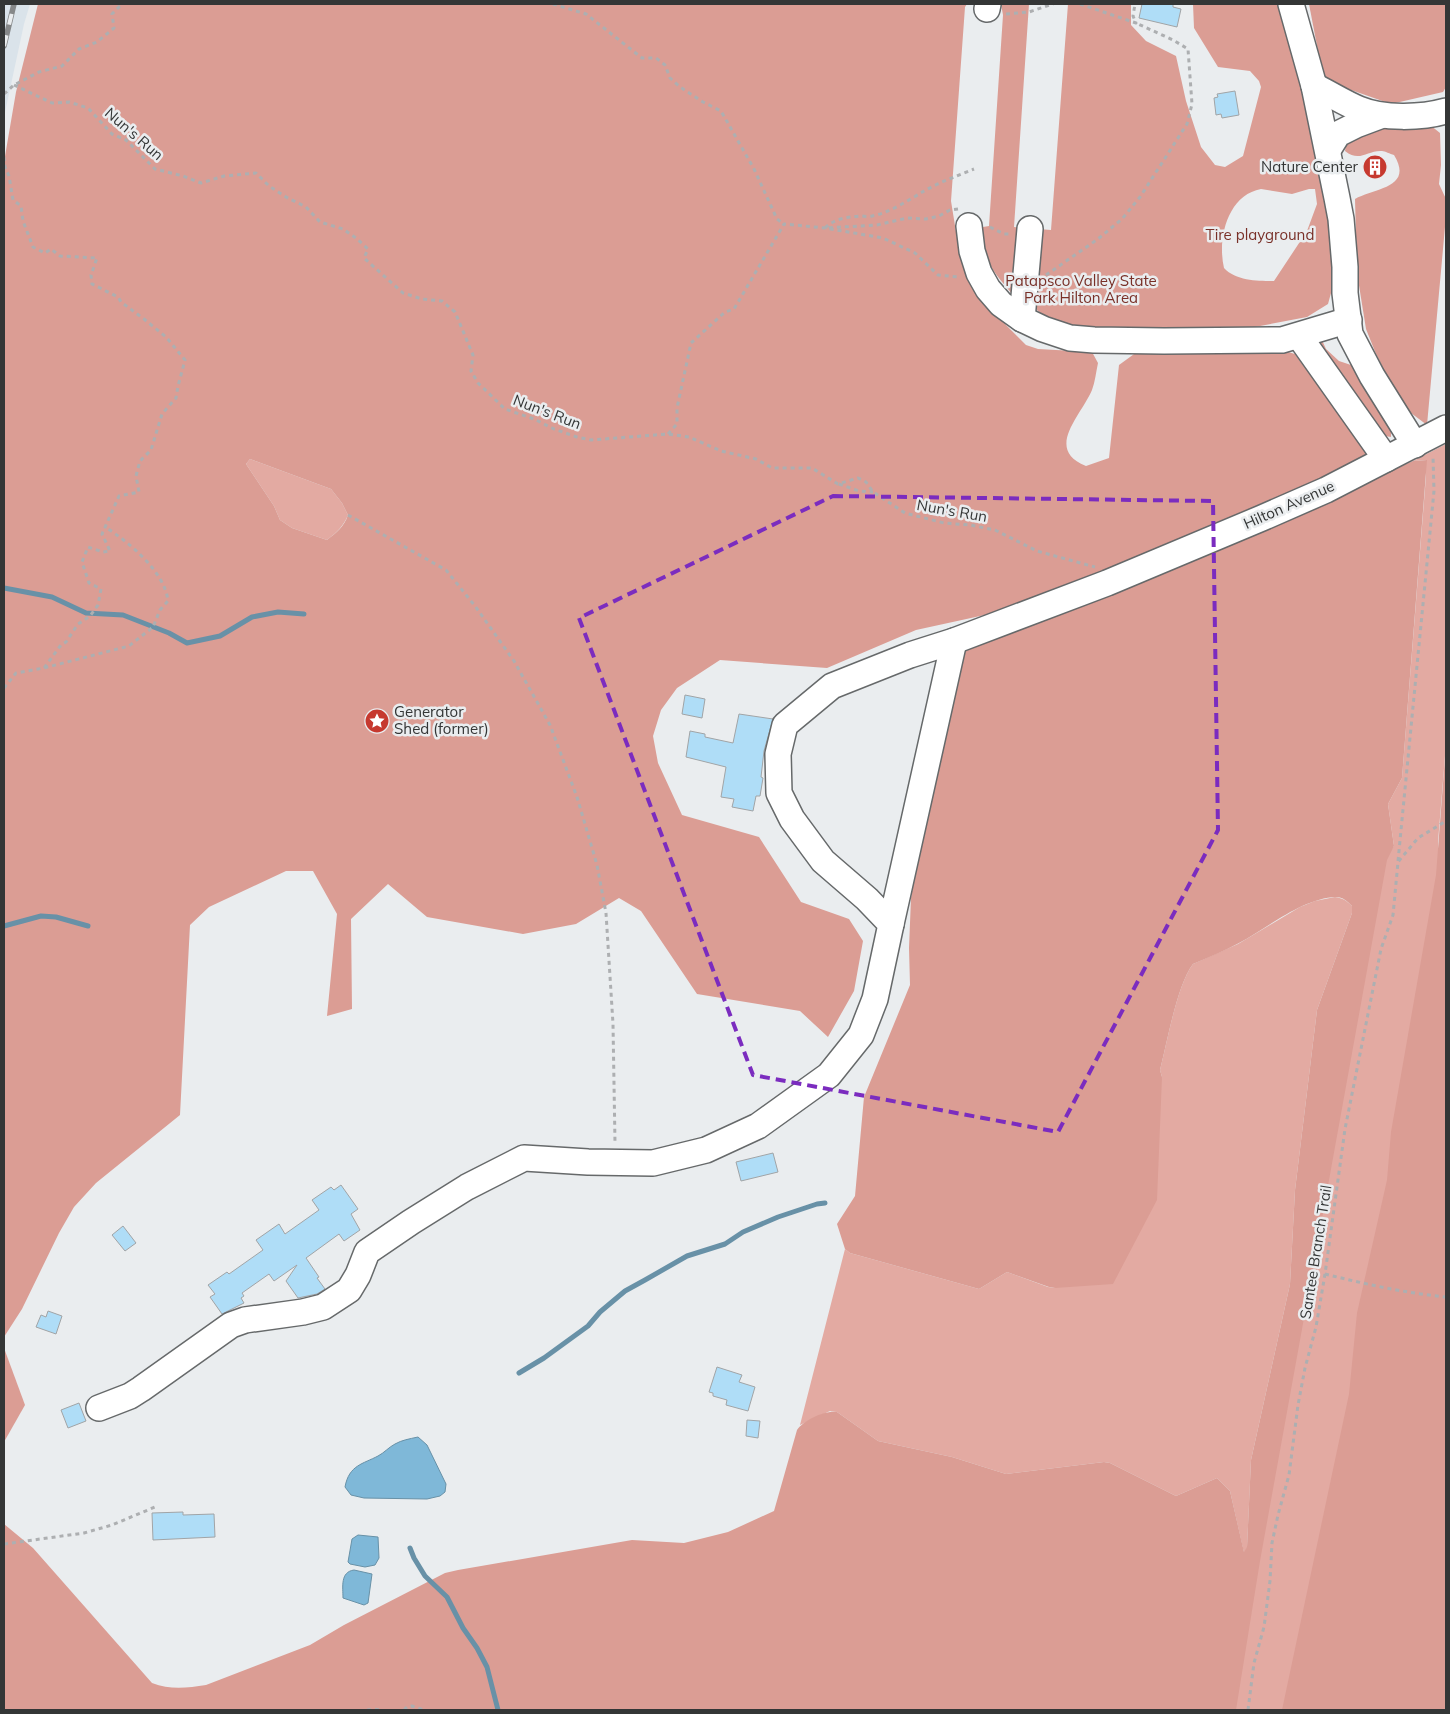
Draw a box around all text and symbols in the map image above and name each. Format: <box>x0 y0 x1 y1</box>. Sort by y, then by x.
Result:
street label: Nun's Run <box>101 103 167 164</box>
building icon: Nature Center <box>1362 154 1388 180</box>
place label: Nature Center <box>1261 157 1359 176</box>
park label: Tire playground <box>1206 225 1314 244</box>
park label: Patapsco Valley State Park Hilton Area <box>1005 271 1157 307</box>
street label: Nun's Run <box>511 390 584 433</box>
street label: Hilton Avenue <box>1240 476 1337 533</box>
street label: Nun's Run <box>915 495 989 526</box>
place label: Generator Shed (former) <box>394 702 489 738</box>
place icon: Generator Shed (former) <box>364 708 390 734</box>
street label: Santee Branch Trail <box>1296 1184 1335 1320</box>

